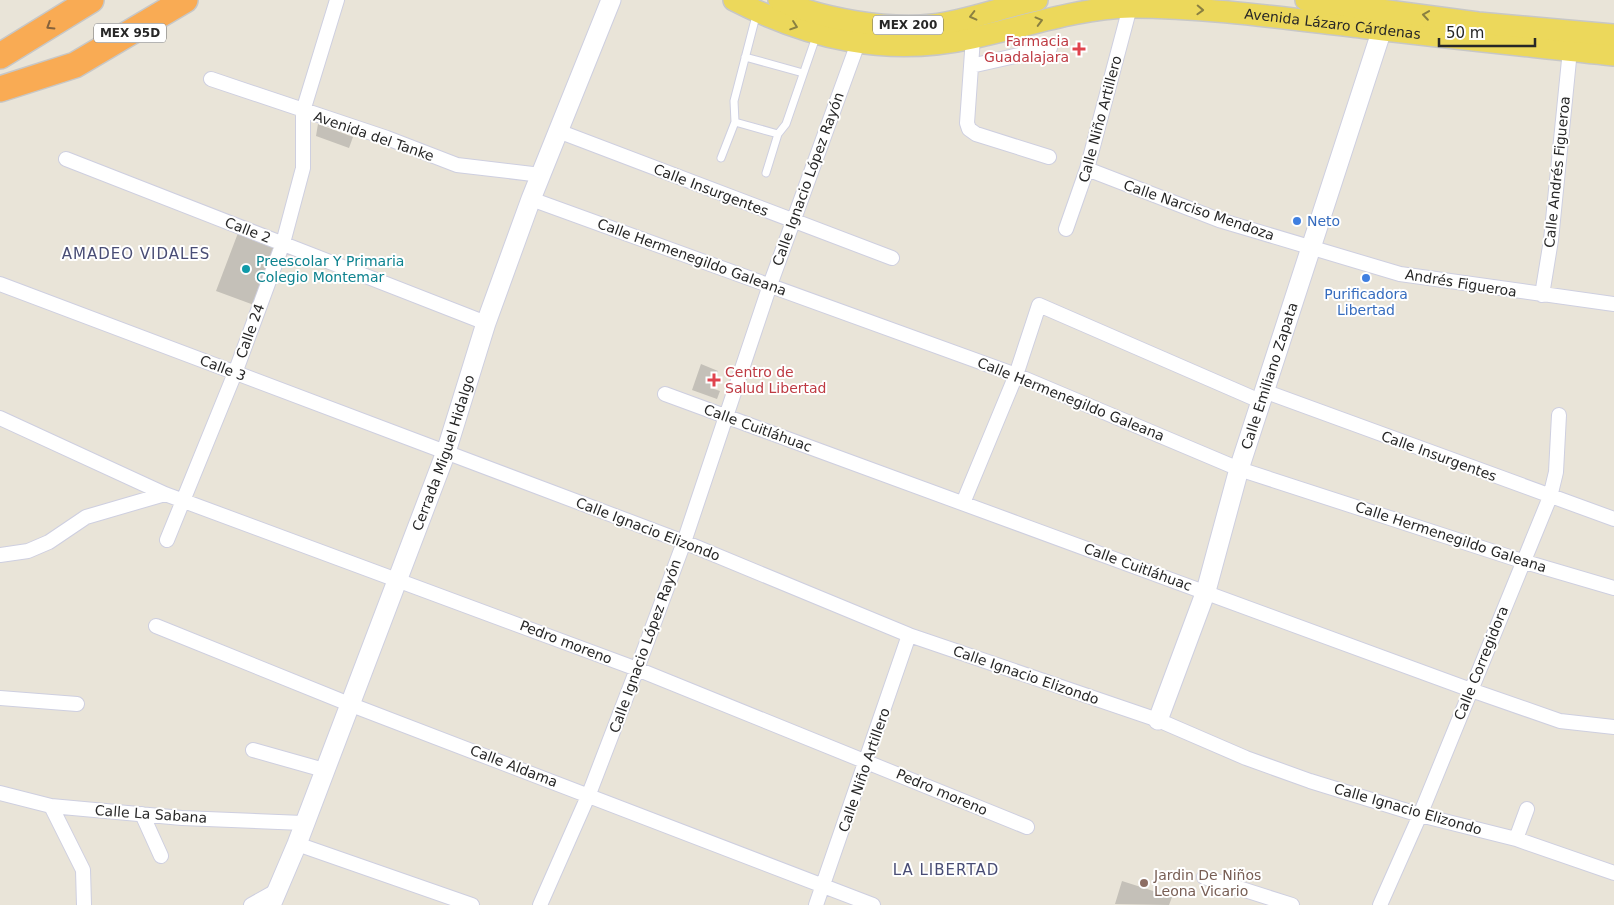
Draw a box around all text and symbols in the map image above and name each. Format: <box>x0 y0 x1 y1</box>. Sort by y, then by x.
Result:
one-way arrow <box>1197 5 1205 16</box>
street label: Avenida Lázaro Cárdenas <box>1244 6 1422 42</box>
one-way arrow <box>968 10 977 21</box>
one-way arrow <box>1422 11 1431 21</box>
scale bar <box>1439 15 1535 47</box>
road number: MEX 200 <box>873 16 943 34</box>
one-way arrow <box>1035 16 1044 27</box>
one-way arrow <box>46 19 55 29</box>
one-way arrow <box>790 21 798 31</box>
road number: MEX 95D <box>94 23 166 42</box>
text: 50 m <box>1446 24 1484 42</box>
place label: Farmacia Guadalajara <box>984 33 1069 65</box>
marker: Farmacia Guadalajara <box>1073 43 1085 55</box>
street label: Calle Niño Artillero <box>1075 54 1125 184</box>
street label: Calle Ignacio López Rayón <box>769 90 847 268</box>
street label: Calle Andrés Figueroa <box>1541 95 1573 249</box>
street label: Avenida del Tanke <box>312 108 436 164</box>
street label: Calle Insurgentes <box>651 161 771 219</box>
street label: Calle Narciso Mendoza <box>1121 177 1277 243</box>
place label: Neto <box>1307 213 1340 229</box>
street label: Calle 2 <box>223 214 273 246</box>
street label: Calle Hermenegildo Galeana <box>595 215 789 299</box>
marker: Neto <box>1291 215 1303 227</box>
district label: AMADEO VIDALES <box>62 245 210 263</box>
place label: Preescolar Y Primaria Colegio Montemar <box>256 253 404 285</box>
marker: Preescolar Y Primaria Colegio Montemar <box>240 263 252 275</box>
street label: Andrés Figueroa <box>1404 266 1518 300</box>
marker: Purificadora Libertad <box>1360 272 1372 284</box>
place label: Purificadora Libertad <box>1324 286 1408 318</box>
street label: Calle Emiliano Zapata <box>1238 300 1301 451</box>
street label: Calle 24 <box>233 301 267 361</box>
street label: Calle 3 <box>198 352 248 384</box>
street label: Calle Hermenegildo Galeana <box>975 354 1167 444</box>
place label: Centro de Salud Libertad <box>725 364 826 396</box>
street label: Cerrada Miguel Hidalgo <box>409 373 477 533</box>
marker: Centro de Salud Libertad <box>707 373 721 387</box>
street label: Calle Cuitláhuac <box>702 401 814 455</box>
street label: Calle Insurgentes <box>1379 428 1499 484</box>
street label: Calle Ignacio Elizondo <box>574 494 722 564</box>
street label: Calle Hermenegildo Galeana <box>1353 498 1549 576</box>
street label: Calle Cuitláhuac <box>1082 540 1194 594</box>
street label: Calle Ignacio López Rayón <box>606 557 684 735</box>
street label: Calle Corregidora <box>1451 604 1511 722</box>
street label: Pedro moreno <box>518 617 614 667</box>
street label: Calle Ignacio Elizondo <box>951 643 1101 707</box>
street label: Calle Niño Artillero <box>835 706 893 834</box>
street label: Calle Aldama <box>468 742 560 790</box>
street label: Pedro moreno <box>894 766 990 818</box>
street label: Calle Ignacio Elizondo <box>1332 780 1484 838</box>
street label: Calle La Sabana <box>94 802 208 826</box>
district label: LA LIBERTAD <box>893 861 999 879</box>
place label: Jardin De Niños Leona Vicario <box>1153 867 1261 899</box>
marker: Jardin De Niños Leona Vicario <box>1138 877 1150 889</box>

